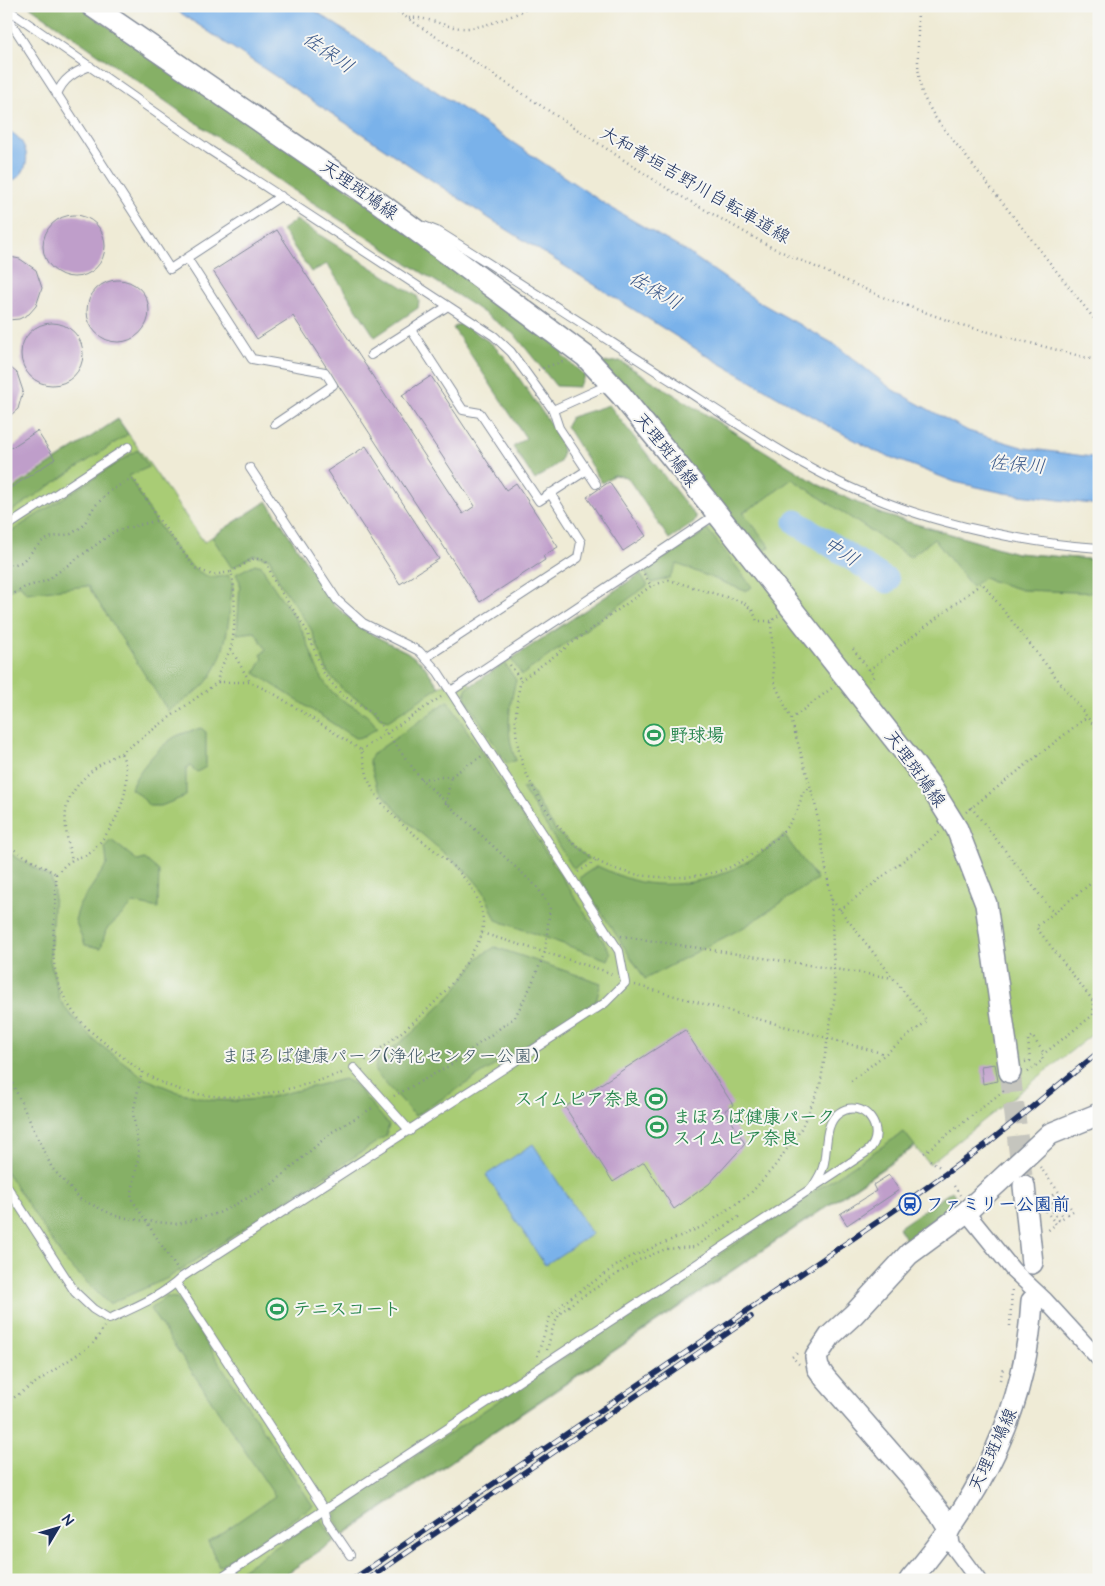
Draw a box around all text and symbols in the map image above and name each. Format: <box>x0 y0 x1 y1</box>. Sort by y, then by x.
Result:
water label: 佐保川 <box>297 26 359 80</box>
street label: 大和青垣吉野川自転車道線 <box>595 120 795 250</box>
street label: 天理斑鳩線 <box>315 154 403 226</box>
water label: 佐保川 <box>624 265 686 317</box>
street label: 天理斑鳩線 <box>628 407 704 493</box>
water label: 佐保川 <box>987 449 1047 481</box>
water label: 中川 <box>818 530 864 574</box>
sports icon: 野球場 <box>642 723 666 747</box>
place label: 野球場 <box>670 723 724 748</box>
street label: 天理斑鳩線 <box>878 725 952 813</box>
park label: まほろば健康パーク(浄化センター公園) <box>222 1044 538 1069</box>
place label: スイムピア奈良 <box>515 1087 641 1112</box>
sports icon: スイムピア奈良 <box>644 1087 668 1111</box>
place label: まほろば健康パーク スイムピア奈良 <box>673 1105 835 1151</box>
sports icon: まほろば健康パーク スイムピア奈良 <box>645 1115 669 1139</box>
station icon: ファミリー公園前 <box>898 1192 922 1216</box>
place label: ファミリー公園前 <box>926 1192 1070 1217</box>
sports icon: テニスコート <box>265 1297 289 1321</box>
place label: テニスコート <box>293 1297 401 1322</box>
street label: 天理斑鳩線 <box>963 1404 1023 1496</box>
north arrow <box>32 1504 82 1554</box>
text: N <box>57 1511 78 1530</box>

